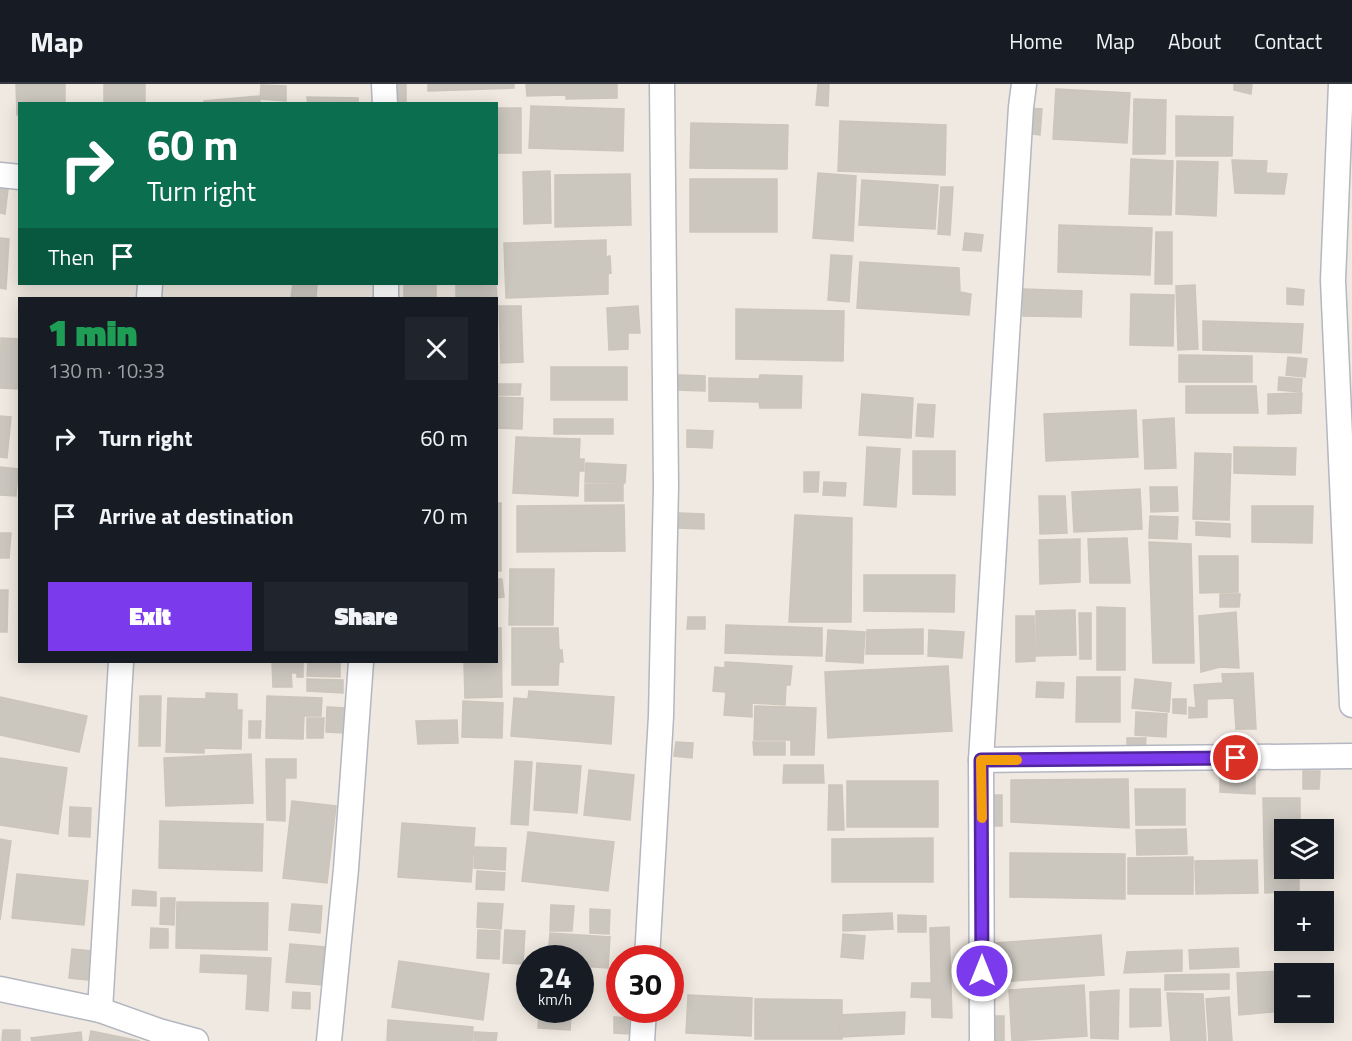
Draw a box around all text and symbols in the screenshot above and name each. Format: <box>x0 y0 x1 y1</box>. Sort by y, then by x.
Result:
text: Map <box>30 20 84 63</box>
text: Home <box>1009 25 1063 57</box>
text: Map <box>1096 25 1135 57</box>
text: About <box>1168 25 1221 57</box>
text: Contact <box>1254 25 1322 57</box>
text: 60 m <box>147 112 239 176</box>
icon: right <box>48 126 126 204</box>
text: Turn right <box>147 170 256 211</box>
text: Then <box>48 240 94 274</box>
icon: arrive <box>106 240 139 273</box>
text: 1 min <box>48 305 137 360</box>
button: close <box>405 317 468 380</box>
text: 130 m · 10:33 <box>48 355 165 386</box>
text: Turn right <box>99 421 193 455</box>
text: 60 m <box>420 421 468 455</box>
icon: right <box>48 422 81 455</box>
text: Arrive at destination <box>99 499 294 533</box>
text: 70 m <box>420 499 468 533</box>
icon: arrive <box>48 500 81 533</box>
button: Exit <box>48 582 252 651</box>
button: Share <box>264 582 468 651</box>
pin <box>1210 732 1261 783</box>
icon: arrive <box>1219 741 1252 774</box>
map controls <box>1274 819 1334 1023</box>
button: layers <box>1274 819 1334 879</box>
button: + <box>1274 891 1334 951</box>
position arrow <box>950 939 1014 1003</box>
speed limit sign: 30 <box>606 945 684 1023</box>
text: 24 <box>538 954 572 1000</box>
button: − <box>1274 963 1334 1023</box>
text: km/h <box>538 988 572 1011</box>

